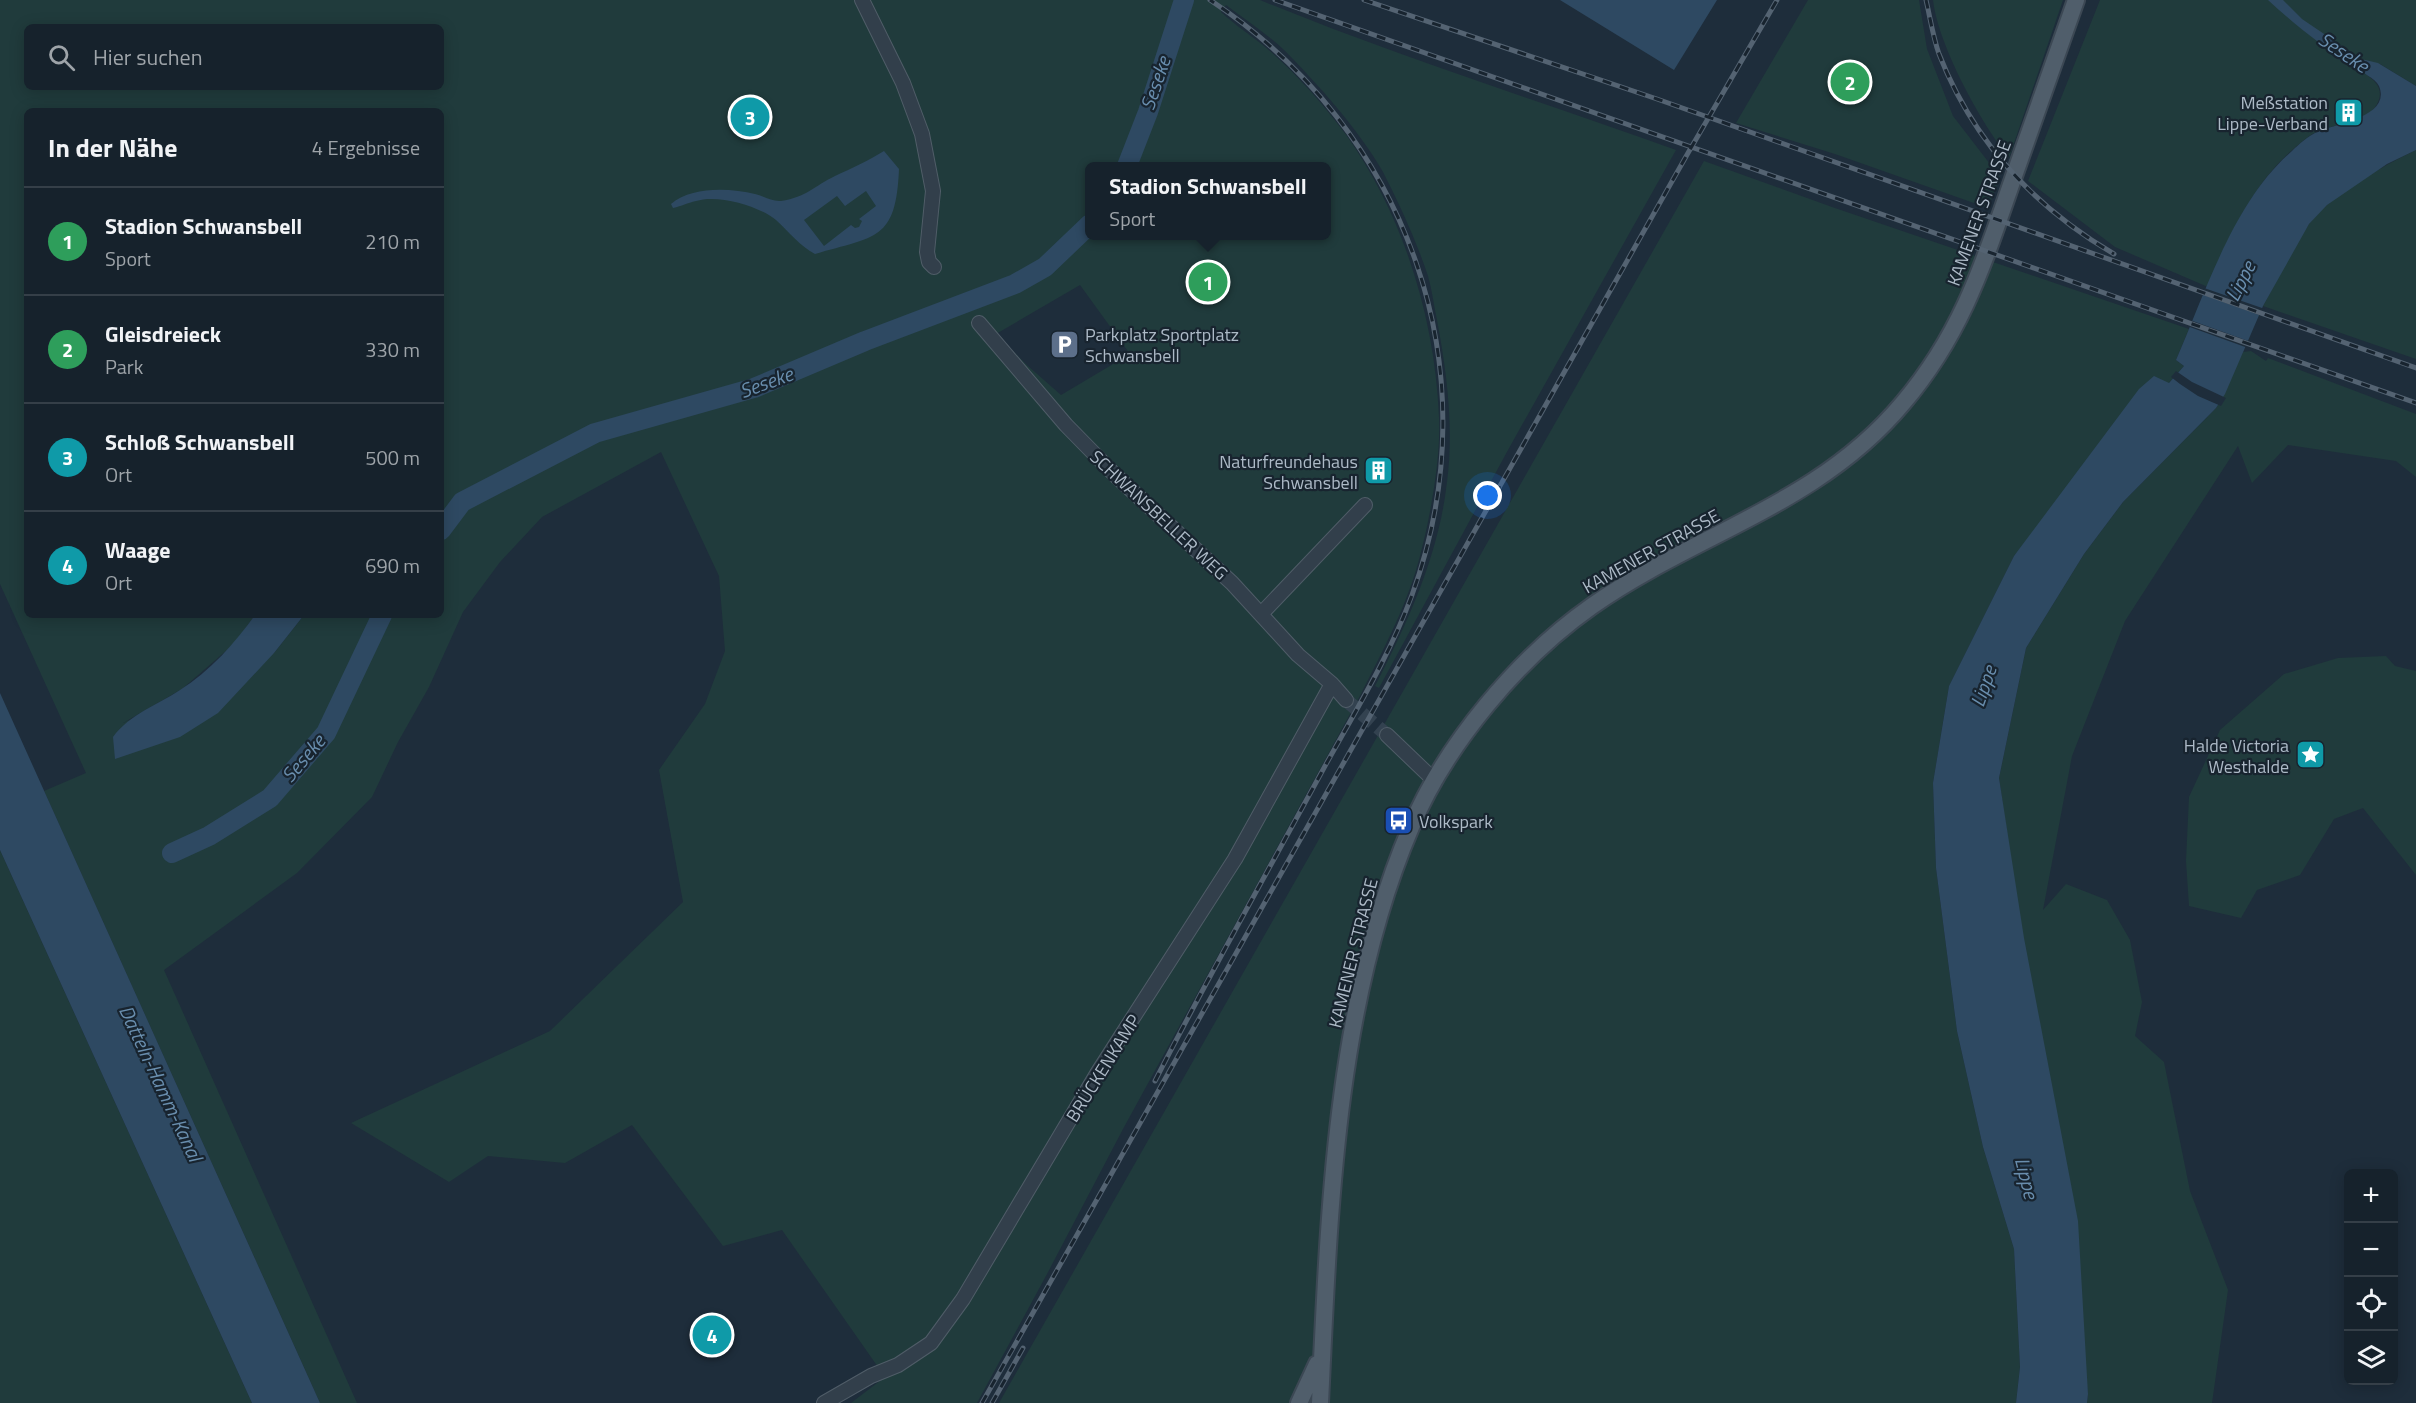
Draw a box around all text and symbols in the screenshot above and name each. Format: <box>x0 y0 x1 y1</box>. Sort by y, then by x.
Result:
search box <box>24 24 444 90</box>
water label: Seseke <box>2313 24 2377 81</box>
text: Hier suchen <box>93 40 202 74</box>
icon: search <box>45 41 78 74</box>
water label: Seseke <box>1131 50 1179 114</box>
pin: 2 <box>1830 60 1870 104</box>
place label: Meßstation Lippe-Verband <box>2217 89 2328 137</box>
pin: 3 <box>730 94 770 140</box>
building icon: Meßstation Lippe-Verband <box>2333 96 2365 128</box>
text: In der Nähe <box>48 128 177 167</box>
text: 4 Ergebnisse <box>312 132 420 163</box>
street label: KAMENER STRASSE <box>1940 136 2018 290</box>
popup <box>1085 162 1331 240</box>
text: Stadion Schwansbell <box>1109 169 1307 203</box>
text: Sport <box>1109 203 1155 234</box>
text: Stadion Schwansbell <box>105 209 302 243</box>
text: 1 <box>62 226 73 257</box>
text: 210 m <box>365 226 420 257</box>
text: Sport <box>105 243 151 274</box>
water label: Lippe <box>2217 254 2264 307</box>
pin: 1 <box>1188 260 1228 304</box>
text: Gleisdreieck <box>105 317 221 351</box>
place label: Parkplatz Sportplatz Schwansbell <box>1085 321 1239 369</box>
parking icon: Parkplatz Sportplatz Schwansbell <box>1048 328 1080 360</box>
text: 2 <box>62 334 73 365</box>
text: 330 m <box>365 334 420 365</box>
text: Park <box>105 351 143 382</box>
water label: Seseke <box>735 357 799 406</box>
text: Schloß Schwansbell <box>105 425 295 459</box>
text: 3 <box>62 442 73 473</box>
text: 500 m <box>365 442 420 473</box>
street label: SCHWANSBELLER WEG <box>1084 444 1234 586</box>
place label: Naturfreundehaus Schwansbell <box>1219 448 1358 496</box>
building icon: Naturfreundehaus Schwansbell <box>1363 455 1395 487</box>
text: Ort <box>105 459 132 490</box>
your location <box>1473 481 1502 510</box>
street label: KAMENER STRASSE <box>1577 502 1725 600</box>
text: Waage <box>105 533 171 567</box>
text: 4 <box>62 550 73 581</box>
text: 690 m <box>365 550 420 581</box>
text: Ort <box>105 567 132 598</box>
water label: Lippe <box>1962 659 2005 711</box>
water label: Seseke <box>273 726 334 789</box>
place label: Halde Victoria Westhalde <box>2184 732 2289 780</box>
place icon: Halde Victoria Westhalde <box>2294 739 2326 771</box>
bus stop icon: Volkspark <box>1382 805 1414 837</box>
place label: Volkspark <box>1419 808 1493 835</box>
street label: KAMENER STRASSE <box>1321 875 1385 1031</box>
water label: Datteln-Hamm-Kanal <box>111 1000 212 1169</box>
street label: BRÜCKENKAMP <box>1059 1009 1147 1127</box>
water label: Lippe <box>2007 1154 2048 1204</box>
map controls <box>2344 1169 2398 1385</box>
button: + <box>2344 1169 2398 1223</box>
button: − <box>2344 1223 2398 1277</box>
button: locate <box>2344 1277 2398 1331</box>
pin: 4 <box>692 1312 732 1358</box>
button: layers <box>2344 1331 2398 1385</box>

